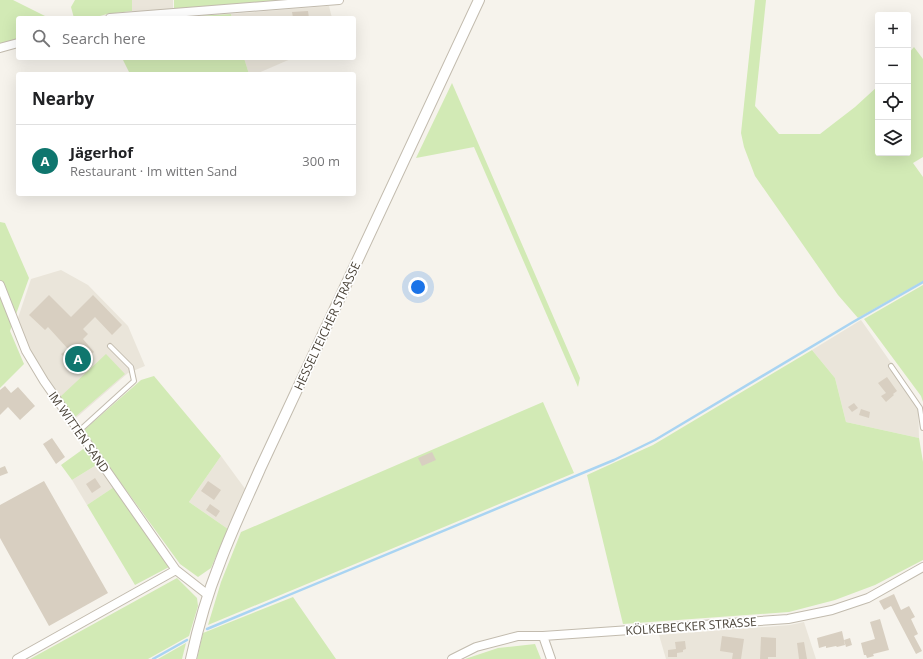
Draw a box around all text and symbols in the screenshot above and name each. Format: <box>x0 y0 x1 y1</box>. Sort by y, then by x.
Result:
map controls <box>875 12 911 156</box>
button: + <box>875 12 911 48</box>
search box <box>16 16 356 60</box>
icon: search <box>30 27 52 49</box>
text: Search here <box>62 28 146 48</box>
button: − <box>875 48 911 84</box>
button: locate <box>875 84 911 120</box>
text: Nearby <box>32 87 94 110</box>
button: layers <box>875 120 911 156</box>
text: Jägerhof <box>70 142 133 162</box>
text: A <box>41 152 49 170</box>
text: 300 m <box>302 152 340 170</box>
text: Restaurant · Im witten Sand <box>70 162 237 180</box>
street label: HESSELTEICHER STRASSE <box>290 259 364 393</box>
your location <box>408 277 428 297</box>
pin: A <box>65 344 91 374</box>
street label: IM WITTEN SAND <box>45 388 113 476</box>
street label: KÖLKEBECKER STRASSE <box>625 613 757 639</box>

